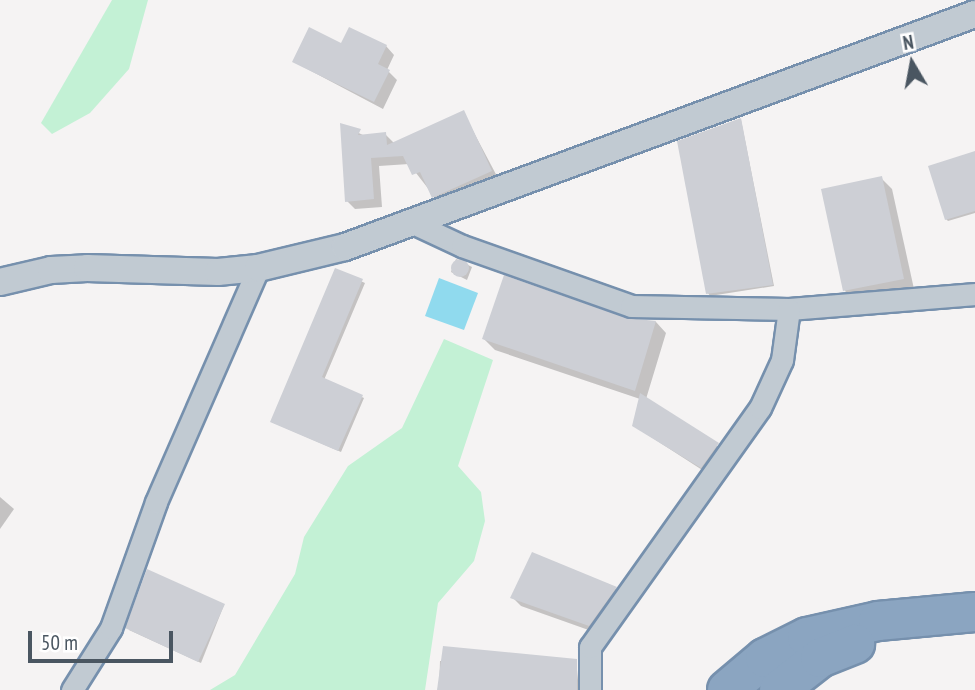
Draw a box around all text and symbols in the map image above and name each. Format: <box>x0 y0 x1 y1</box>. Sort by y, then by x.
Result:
north arrow <box>877 28 947 98</box>
text: N <box>901 30 915 55</box>
scale bar <box>32 616 177 660</box>
text: 50 m <box>41 629 78 656</box>

